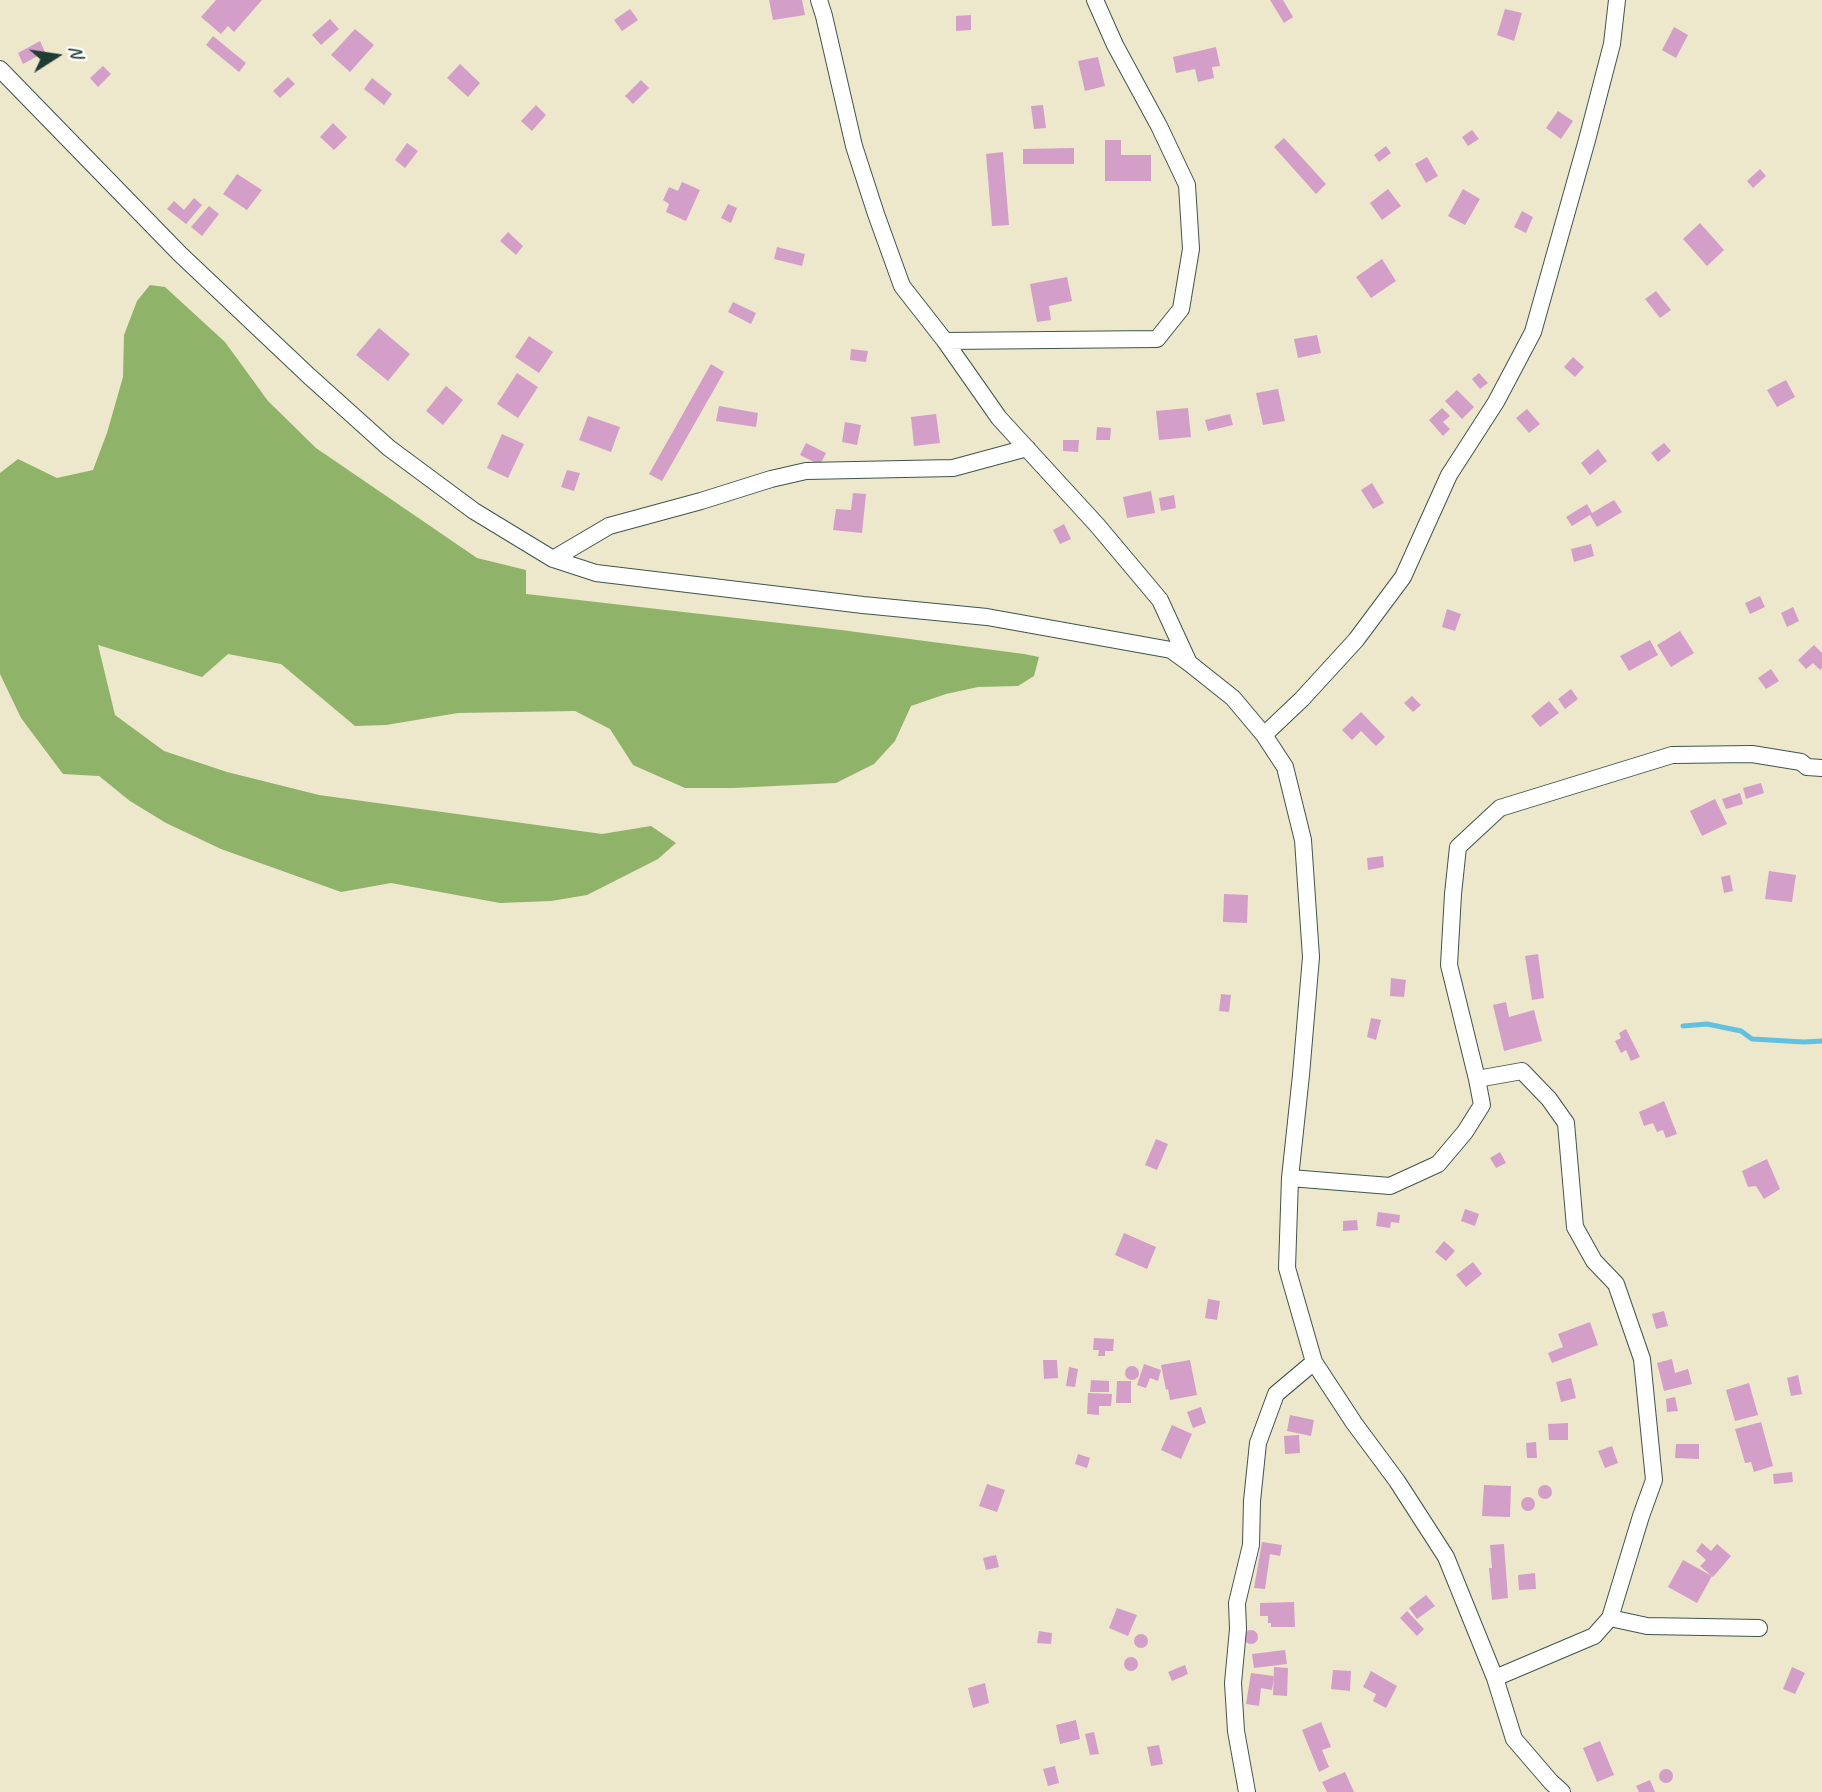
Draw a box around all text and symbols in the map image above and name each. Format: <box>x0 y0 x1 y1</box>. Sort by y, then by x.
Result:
north arrow <box>21 21 91 91</box>
text: N <box>64 43 90 60</box>

